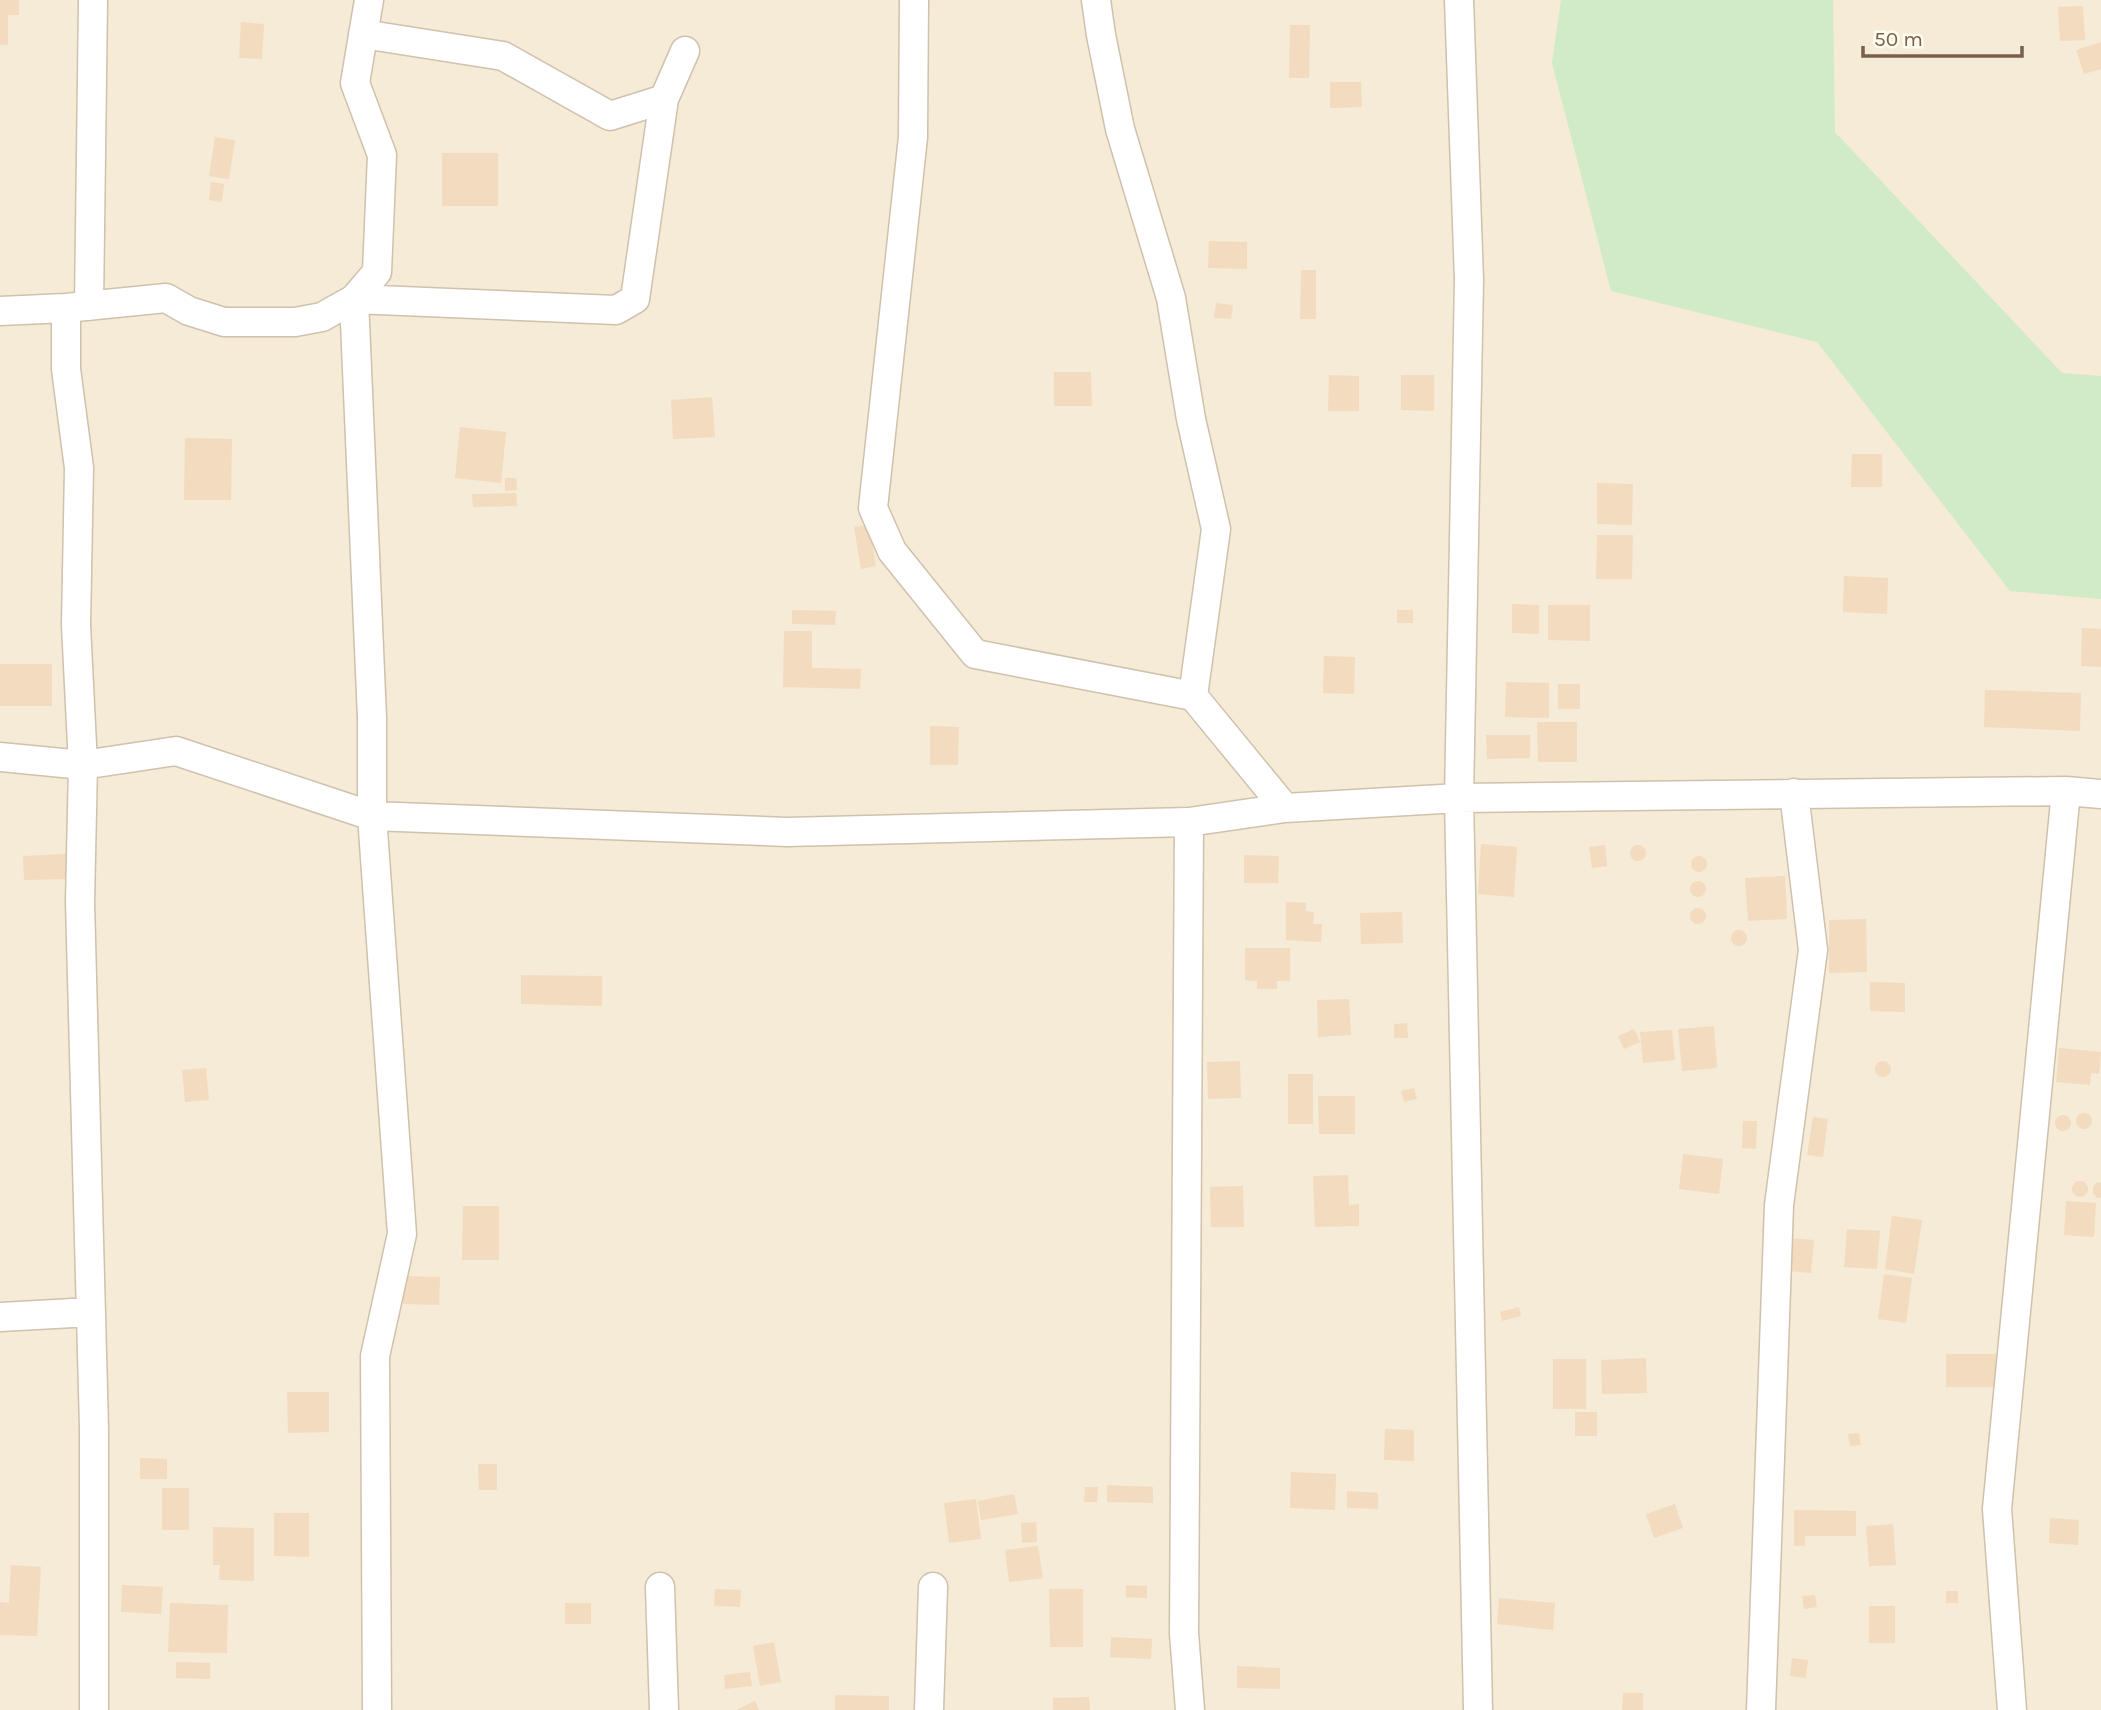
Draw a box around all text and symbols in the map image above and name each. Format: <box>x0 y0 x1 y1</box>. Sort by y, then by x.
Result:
scale bar <box>1863 14 2022 58</box>
text: 50 m <box>1874 27 1923 51</box>

